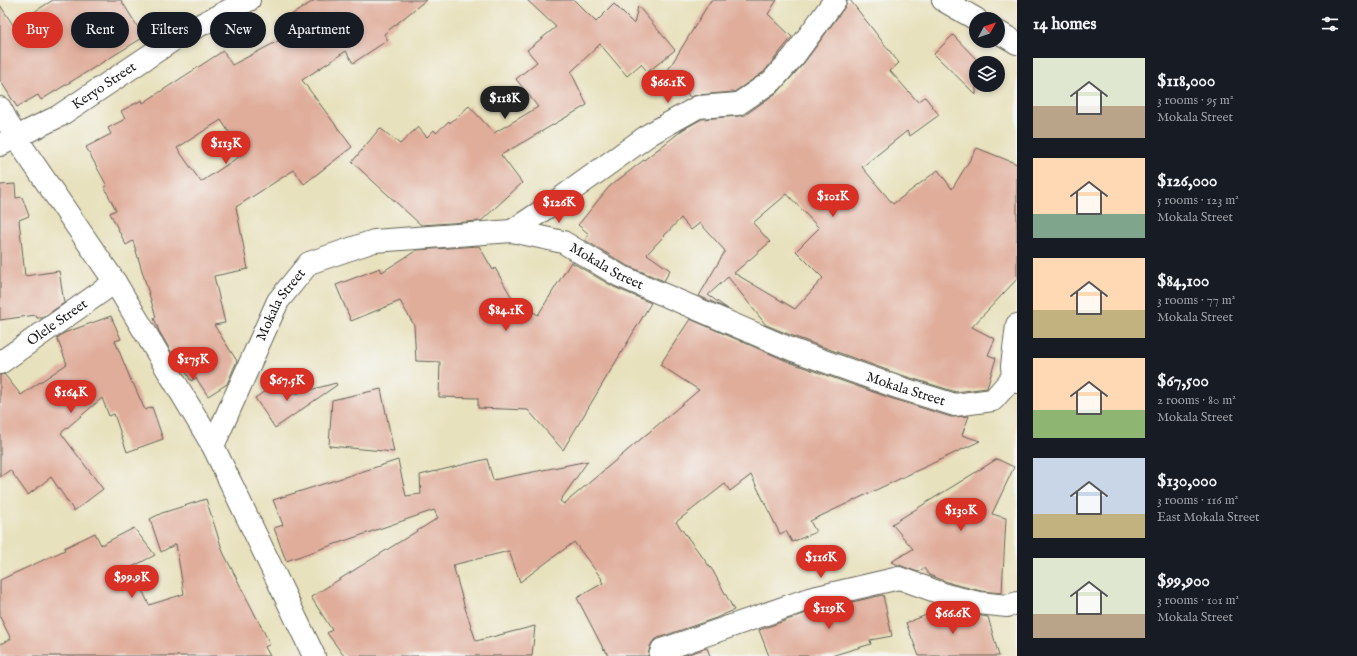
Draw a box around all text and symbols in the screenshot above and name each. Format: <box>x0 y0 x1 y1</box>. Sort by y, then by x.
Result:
chip: Buy <box>12 12 63 48</box>
chip: Rent <box>71 12 129 48</box>
chip: Filters <box>137 12 202 48</box>
chip: New <box>210 12 266 48</box>
chip: Apartment <box>274 12 364 48</box>
north arrow <box>969 12 1005 48</box>
map controls <box>969 12 1005 92</box>
icon: filters <box>1319 13 1341 35</box>
text: 14 homes <box>1033 14 1096 35</box>
button: layers <box>969 56 1005 92</box>
street label: Keryo Street <box>68 58 140 114</box>
pin: $66.1K <box>635 70 701 104</box>
text: $118,000 <box>1157 71 1215 92</box>
text: $66.1K <box>650 74 686 91</box>
icon: home <box>1065 74 1113 122</box>
pin: $118K <box>477 86 533 120</box>
text: $118K <box>489 90 521 107</box>
text: 3 rooms · 95 m² <box>1157 92 1234 109</box>
text: Mokala Street <box>1157 109 1233 126</box>
pin: $113K <box>198 131 254 165</box>
text: $113K <box>210 135 242 152</box>
text: $126,000 <box>1157 171 1217 192</box>
icon: home <box>1065 174 1113 222</box>
pin: $101K <box>805 184 861 218</box>
text: $101K <box>817 188 849 205</box>
pin: $126K <box>531 190 587 224</box>
text: 5 rooms · 123 m² <box>1157 192 1239 209</box>
text: $126K <box>542 194 576 211</box>
text: Mokala Street <box>1157 209 1233 226</box>
street label: Mokala Street <box>566 239 646 294</box>
street label: Mokala Street <box>252 265 310 344</box>
text: $84,100 <box>1157 271 1209 292</box>
icon: home <box>1065 274 1113 322</box>
text: 3 rooms · 77 m² <box>1157 292 1235 309</box>
street label: Olele Street <box>23 295 91 350</box>
pin: $84.1K <box>473 298 539 332</box>
text: $84.1K <box>488 302 524 319</box>
text: Mokala Street <box>1157 309 1233 326</box>
pin: $175K <box>165 347 221 381</box>
text: $175K <box>177 351 209 368</box>
pin: $67.5K <box>254 368 320 402</box>
street label: Mokala Street <box>864 368 948 410</box>
text: $67,500 <box>1157 371 1209 392</box>
text: $67.5K <box>269 372 305 389</box>
icon: home <box>1065 374 1113 422</box>
pin: $164K <box>43 380 99 414</box>
text: $164K <box>54 384 88 401</box>
text: 2 rooms · 80 m² <box>1157 392 1236 409</box>
text: Mokala Street <box>1157 409 1233 426</box>
text: $130,000 <box>1157 471 1217 492</box>
icon: home <box>1065 474 1113 522</box>
text: 3 rooms · 116 m² <box>1157 492 1238 509</box>
pin: $130K <box>933 498 989 532</box>
text: $130K <box>945 502 977 519</box>
text: East Mokala Street <box>1157 509 1259 526</box>
pin: $116K <box>793 545 849 579</box>
text: $116K <box>805 549 837 566</box>
pin: $99.9K <box>99 565 165 599</box>
text: $99.9K <box>114 569 150 586</box>
text: $99,900 <box>1157 571 1210 592</box>
icon: home <box>1065 574 1113 622</box>
text: 3 rooms · 101 m² <box>1157 592 1239 609</box>
pin: $119K <box>801 596 857 630</box>
text: $119K <box>813 600 845 617</box>
pin: $66.6K <box>920 601 986 635</box>
text: $66.6K <box>935 605 971 622</box>
text: Mokala Street <box>1157 609 1233 626</box>

